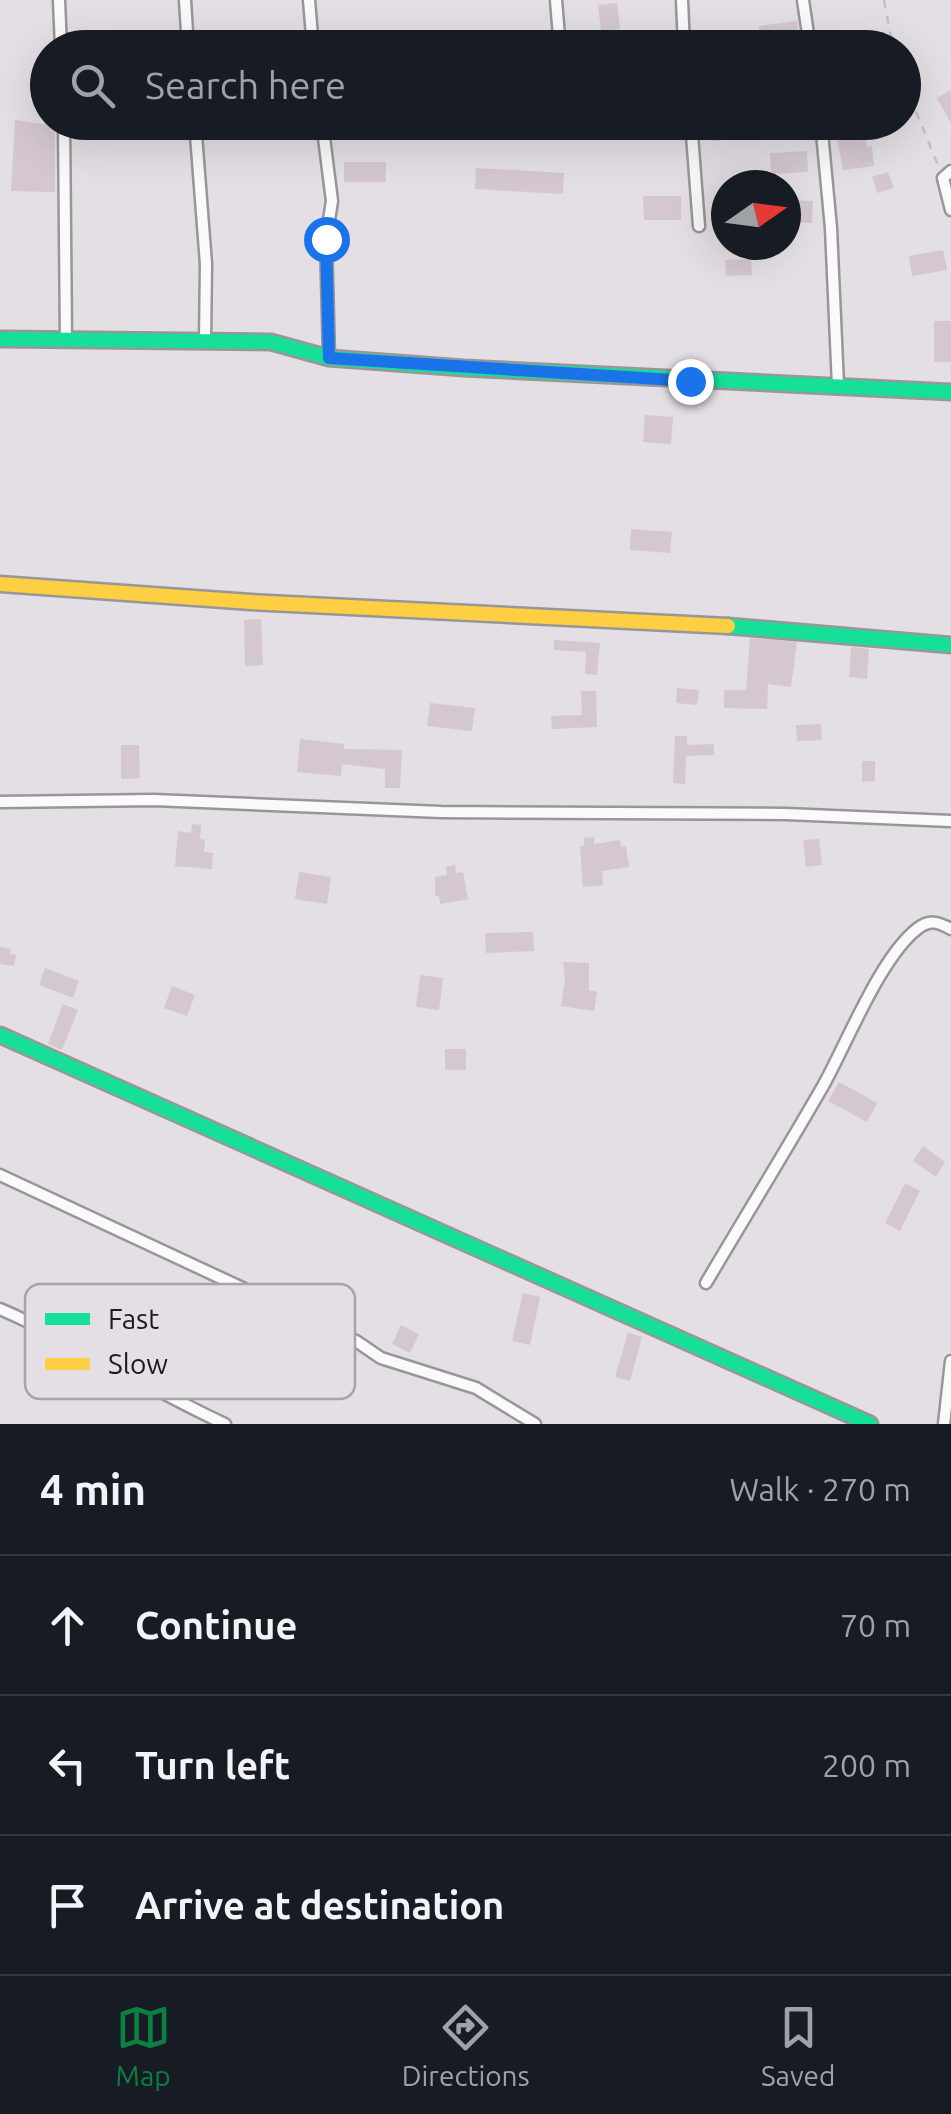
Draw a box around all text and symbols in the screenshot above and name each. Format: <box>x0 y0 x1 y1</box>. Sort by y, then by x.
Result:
search box <box>30 30 921 140</box>
icon: search <box>65 58 120 113</box>
text: Search here <box>145 64 346 106</box>
north arrow <box>711 170 801 260</box>
route start <box>304 217 350 263</box>
route end <box>668 359 714 405</box>
legend <box>25 1284 355 1399</box>
text: Fast <box>108 1303 159 1334</box>
text: Slow <box>108 1348 168 1379</box>
text: 4 min <box>40 1466 146 1513</box>
text: Walk · 270 m <box>729 1471 911 1507</box>
icon: ahead <box>40 1598 95 1653</box>
text: Continue <box>135 1604 297 1646</box>
text: 70 m <box>840 1607 911 1643</box>
icon: left <box>40 1738 95 1793</box>
text: Turn left <box>135 1744 290 1786</box>
text: 200 m <box>822 1747 911 1783</box>
icon: arrive <box>40 1878 95 1933</box>
text: Arrive at destination <box>135 1884 504 1926</box>
tab: Map <box>116 2000 171 2091</box>
tab: Directions <box>402 2000 530 2091</box>
tab: Saved <box>761 2000 835 2091</box>

